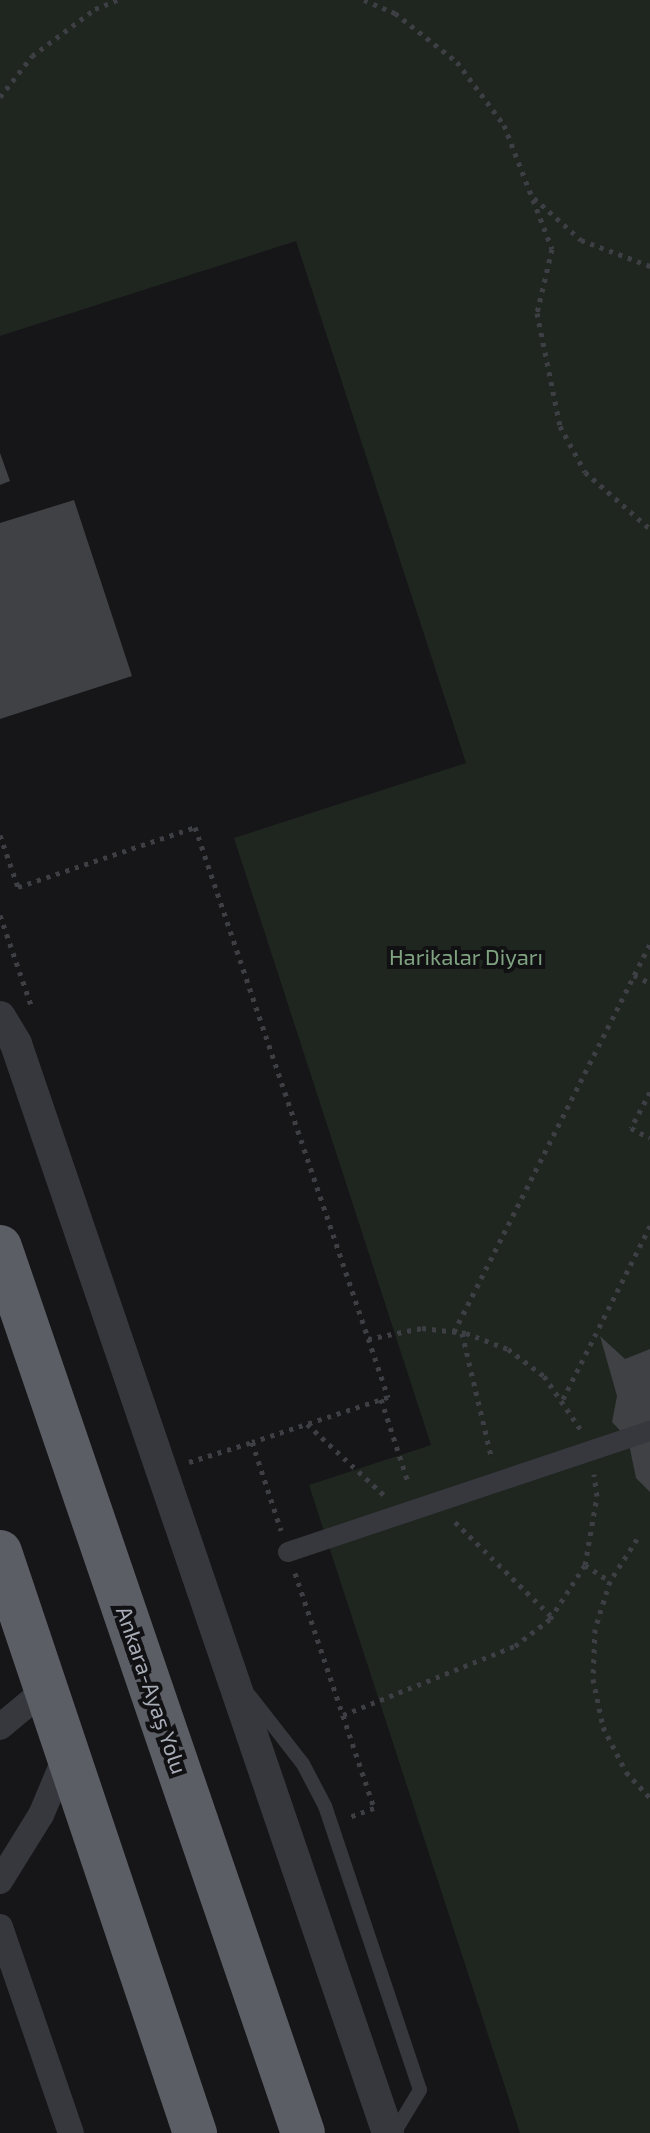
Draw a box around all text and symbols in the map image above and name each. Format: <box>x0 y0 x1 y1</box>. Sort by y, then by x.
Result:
park label: Harikalar Diyarı <box>389 944 543 970</box>
street label: Ankara-Ayaş Yolu <box>111 1602 193 1778</box>

